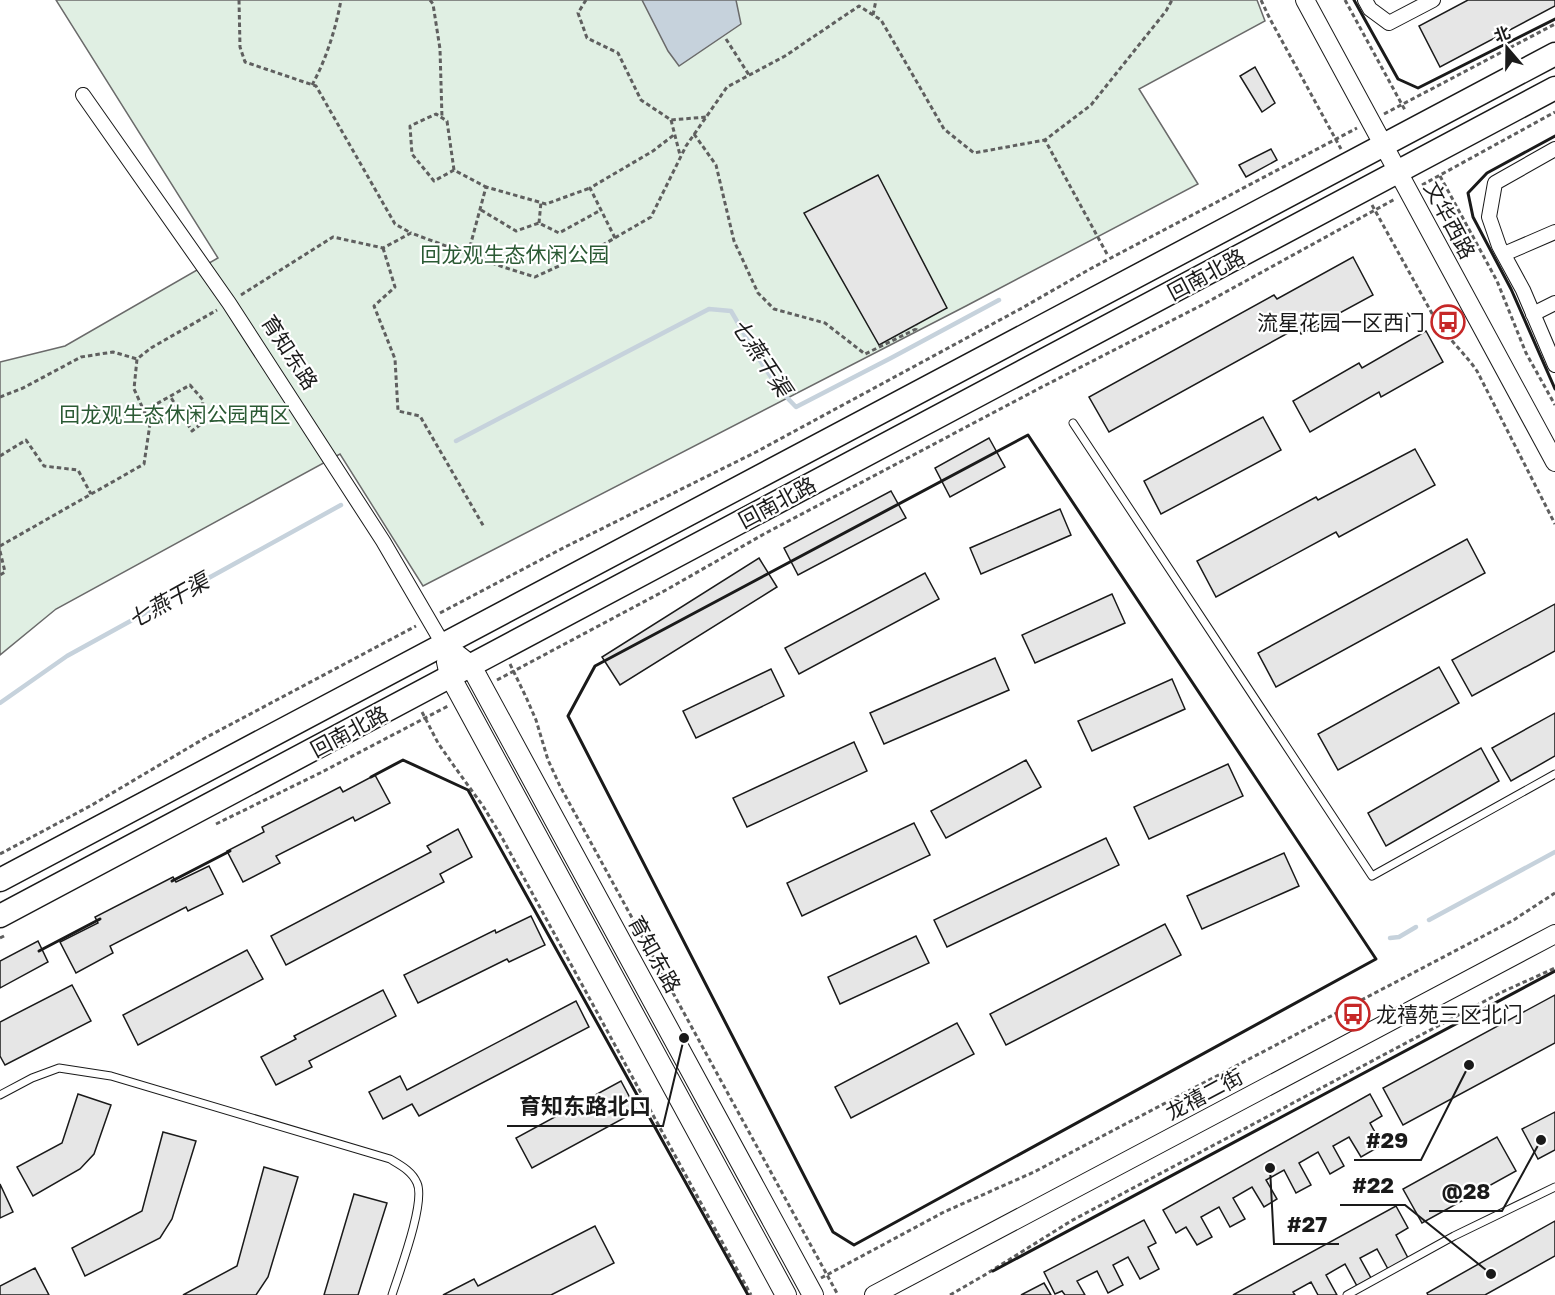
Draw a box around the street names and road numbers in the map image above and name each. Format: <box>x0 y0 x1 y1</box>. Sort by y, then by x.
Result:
street label: 文华西路 <box>1419 177 1481 263</box>
street label: 回南北路 <box>1163 243 1249 305</box>
street label: 育知东路 <box>256 310 324 394</box>
street label: 回南北路 <box>734 471 820 533</box>
street label: 回南北路 <box>306 700 392 762</box>
street label: 育知东路 <box>623 911 687 997</box>
street label: 龙禧二街 <box>1161 1063 1247 1125</box>

